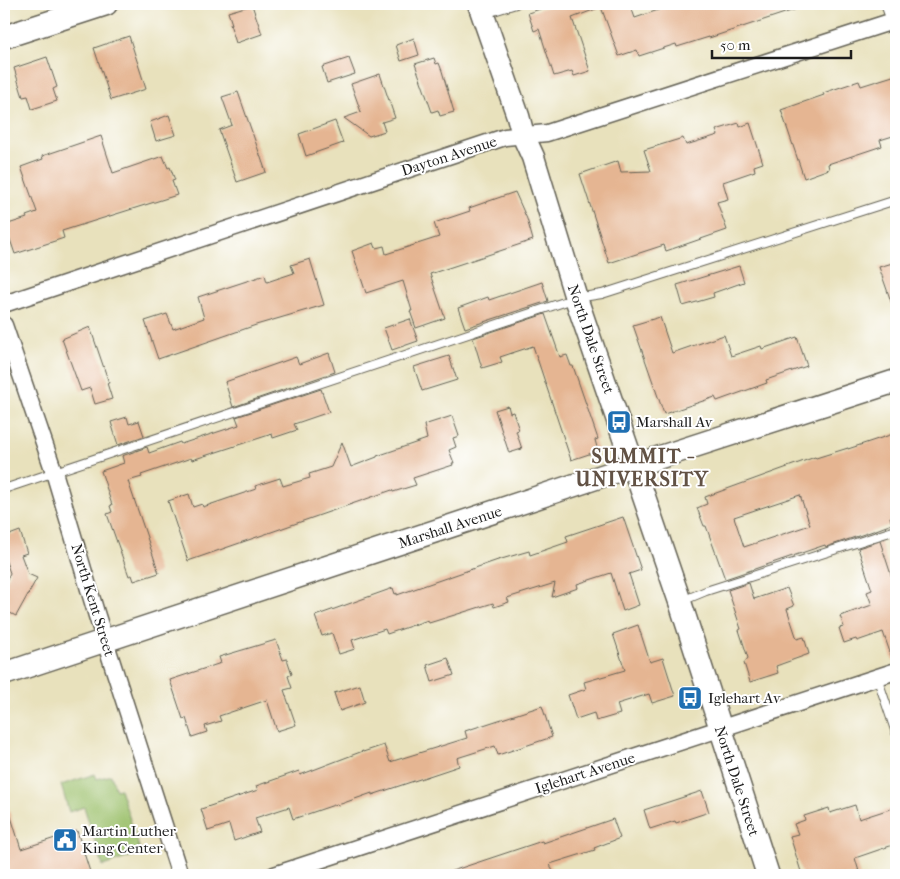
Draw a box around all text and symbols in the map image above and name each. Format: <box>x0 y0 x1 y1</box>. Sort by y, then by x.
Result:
scale bar <box>712 28 851 60</box>
text: 50 m <box>720 36 751 54</box>
street label: Dayton Avenue <box>399 132 500 180</box>
street label: North Dale Street <box>564 282 618 397</box>
bus stop icon: Marshall Av <box>606 409 632 435</box>
place label: Marshall Av <box>636 413 713 431</box>
district label: SUMMIT - UNIVERSITY <box>574 445 709 491</box>
street label: Marshall Avenue <box>396 502 505 552</box>
street label: North Kent Street <box>67 541 119 659</box>
bus stop icon: Iglehart Av <box>677 685 703 711</box>
place label: Iglehart Av <box>708 689 781 707</box>
street label: North Dale Street <box>711 724 763 839</box>
street label: Iglehart Avenue <box>533 748 638 798</box>
place label: Martin Luther King Center <box>82 822 176 857</box>
public building icon: Martin Luther King Center <box>52 827 78 853</box>

